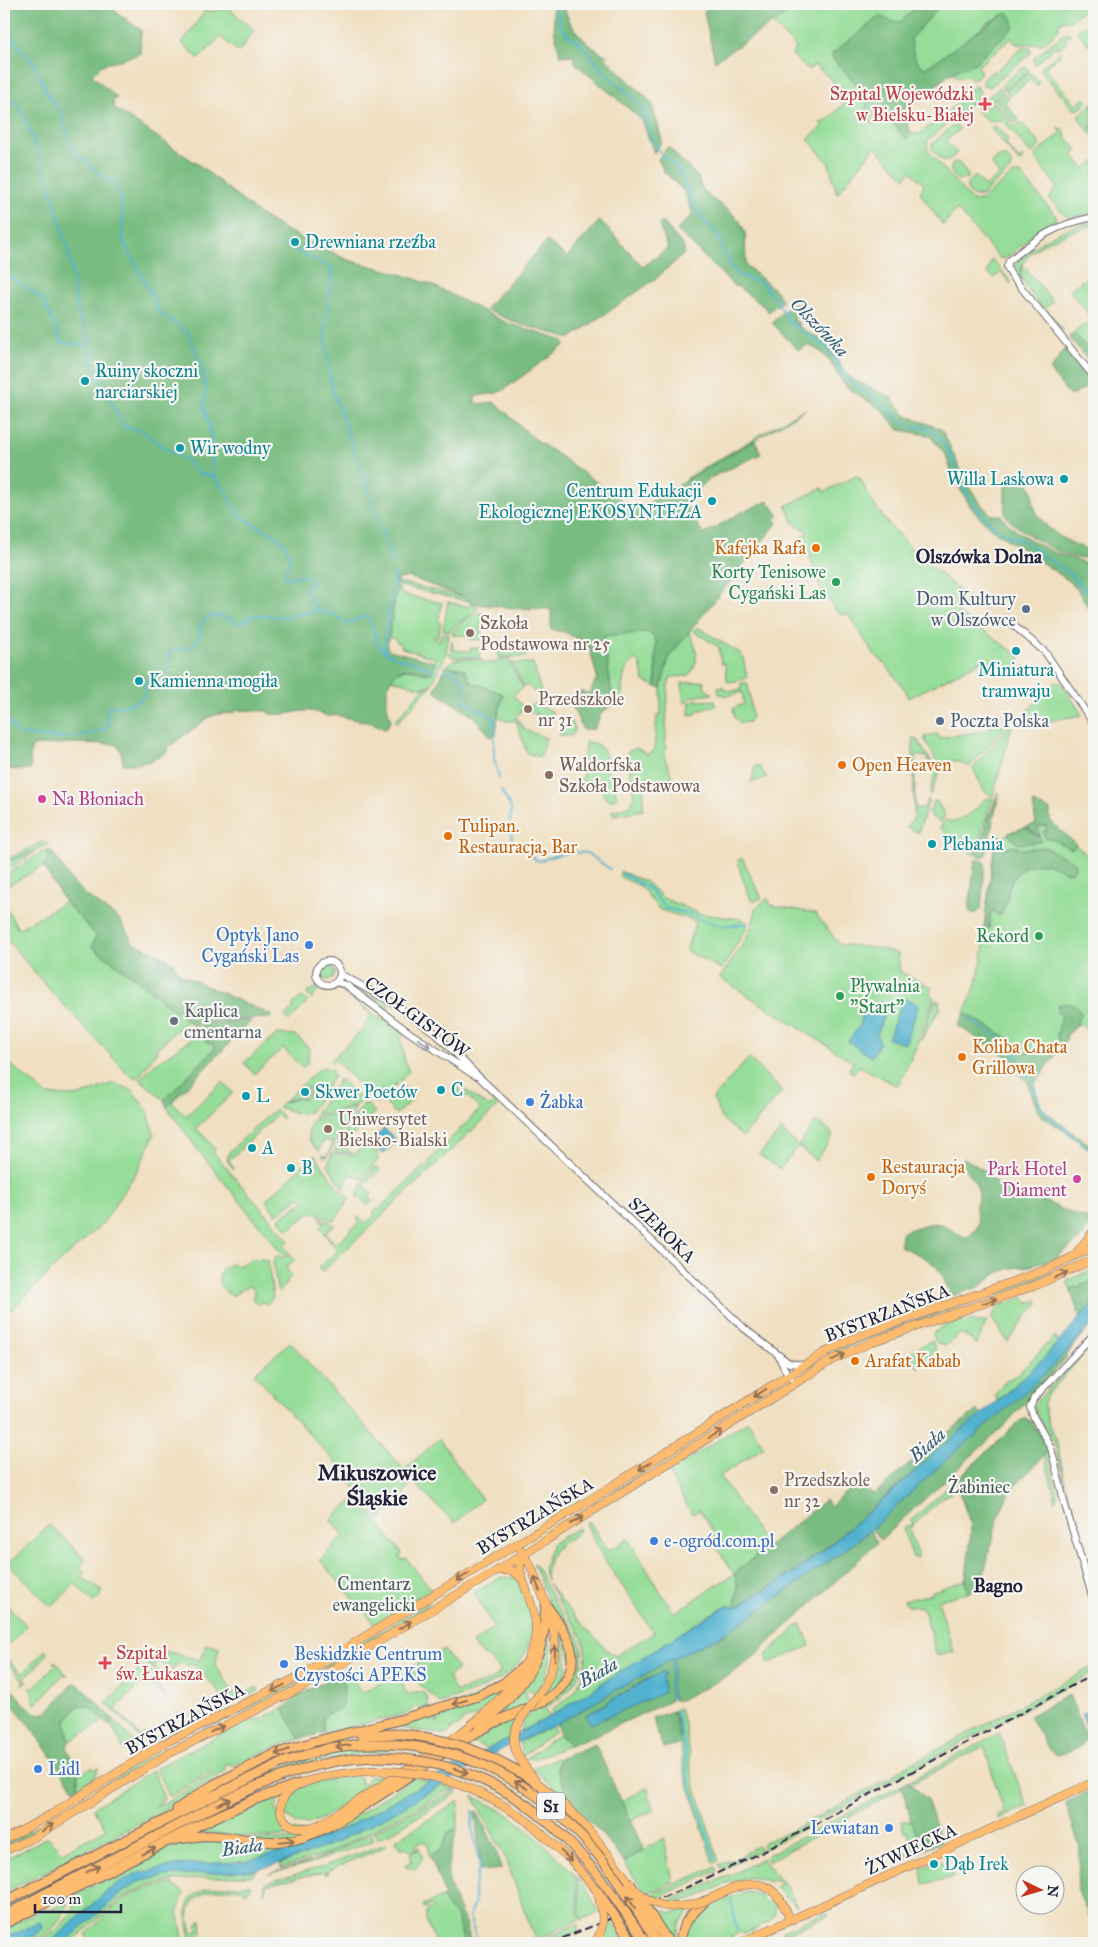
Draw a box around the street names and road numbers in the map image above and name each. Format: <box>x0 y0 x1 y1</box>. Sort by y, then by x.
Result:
street label: CZOŁGISTÓW <box>360 970 476 1063</box>
street label: SZEROKA <box>624 1192 700 1268</box>
street label: BYSTRZAŃSKA <box>821 1277 953 1347</box>
street label: BYSTRZAŃSKA <box>472 1471 597 1559</box>
street label: BYSTRZAŃSKA <box>121 1677 248 1760</box>
road number: S1 <box>537 1792 565 1820</box>
street label: ŻYWIECKA <box>862 1817 960 1880</box>

